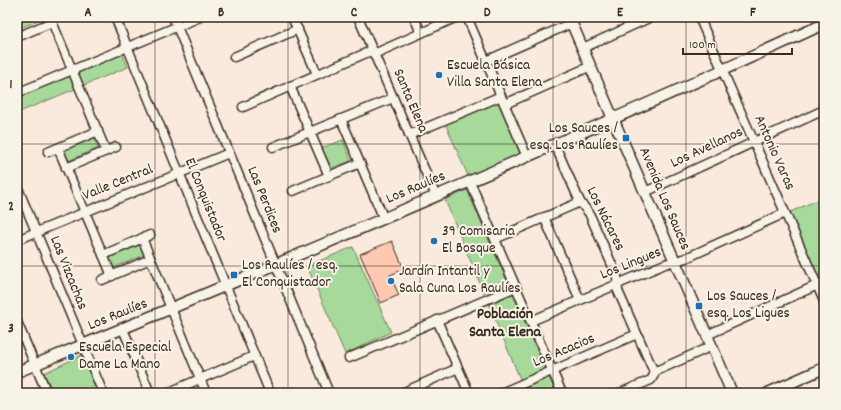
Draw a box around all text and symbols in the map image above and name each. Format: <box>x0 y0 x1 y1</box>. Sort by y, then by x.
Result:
text: A <box>84 4 92 23</box>
text: B <box>218 4 224 23</box>
text: C <box>351 4 358 23</box>
text: D <box>484 4 491 23</box>
text: E <box>617 4 624 23</box>
text: F <box>750 4 756 23</box>
scale bar <box>683 30 792 56</box>
text: 100 m <box>689 37 716 54</box>
place label: Escuela Básica Villa Santa Elena <box>447 55 543 94</box>
street label: Santa Elena <box>387 66 434 137</box>
marker: Escuela Básica Villa Santa Elena <box>434 70 444 80</box>
text: 1 <box>10 76 13 95</box>
street label: Antonio Varas <box>748 112 800 194</box>
place label: Los Sauces / esq. Los Raulíes <box>530 118 618 157</box>
street label: Los Avellanos <box>667 122 747 174</box>
marker: Los Sauces / esq. Los Raulíes <box>621 133 631 143</box>
street label: Avenida Los Sauces <box>632 144 696 254</box>
street label: El Conquistador <box>178 155 232 246</box>
street label: Valle Central <box>80 159 157 207</box>
street label: Las Perdices <box>241 163 287 237</box>
street label: Los Raulíes <box>383 166 449 210</box>
street label: Los Nácares <box>580 183 630 255</box>
text: 2 <box>8 198 14 217</box>
place label: 39 Comisaria El Bosque <box>442 221 516 260</box>
street label: Las Vizcachas <box>43 233 93 313</box>
marker: 39 Comisaria El Bosque <box>429 236 439 246</box>
street label: Los Lingues <box>597 242 665 286</box>
place label: Los Raulíes / esq. El Conquistador <box>242 255 338 294</box>
place label: Jardín Intantil y Sala Cuna Los Raulíes <box>399 261 521 300</box>
marker: Los Raulíes / esq. El Conquistador <box>229 270 239 280</box>
marker: Jardín Intantil y Sala Cuna Los Raulíes <box>386 276 396 286</box>
place label: Los Sauces / esq. Los Ligues <box>707 286 790 325</box>
street label: Los Raulíes <box>85 293 151 337</box>
marker: Los Sauces / esq. Los Ligues <box>694 301 704 311</box>
district label: Población Santa Elena <box>469 303 543 344</box>
text: 3 <box>8 320 14 339</box>
street label: Los Acacios <box>530 328 598 374</box>
place label: Escuela Especial Dame La Mano <box>79 337 172 376</box>
marker: Escuela Especial Dame La Mano <box>66 352 76 362</box>

